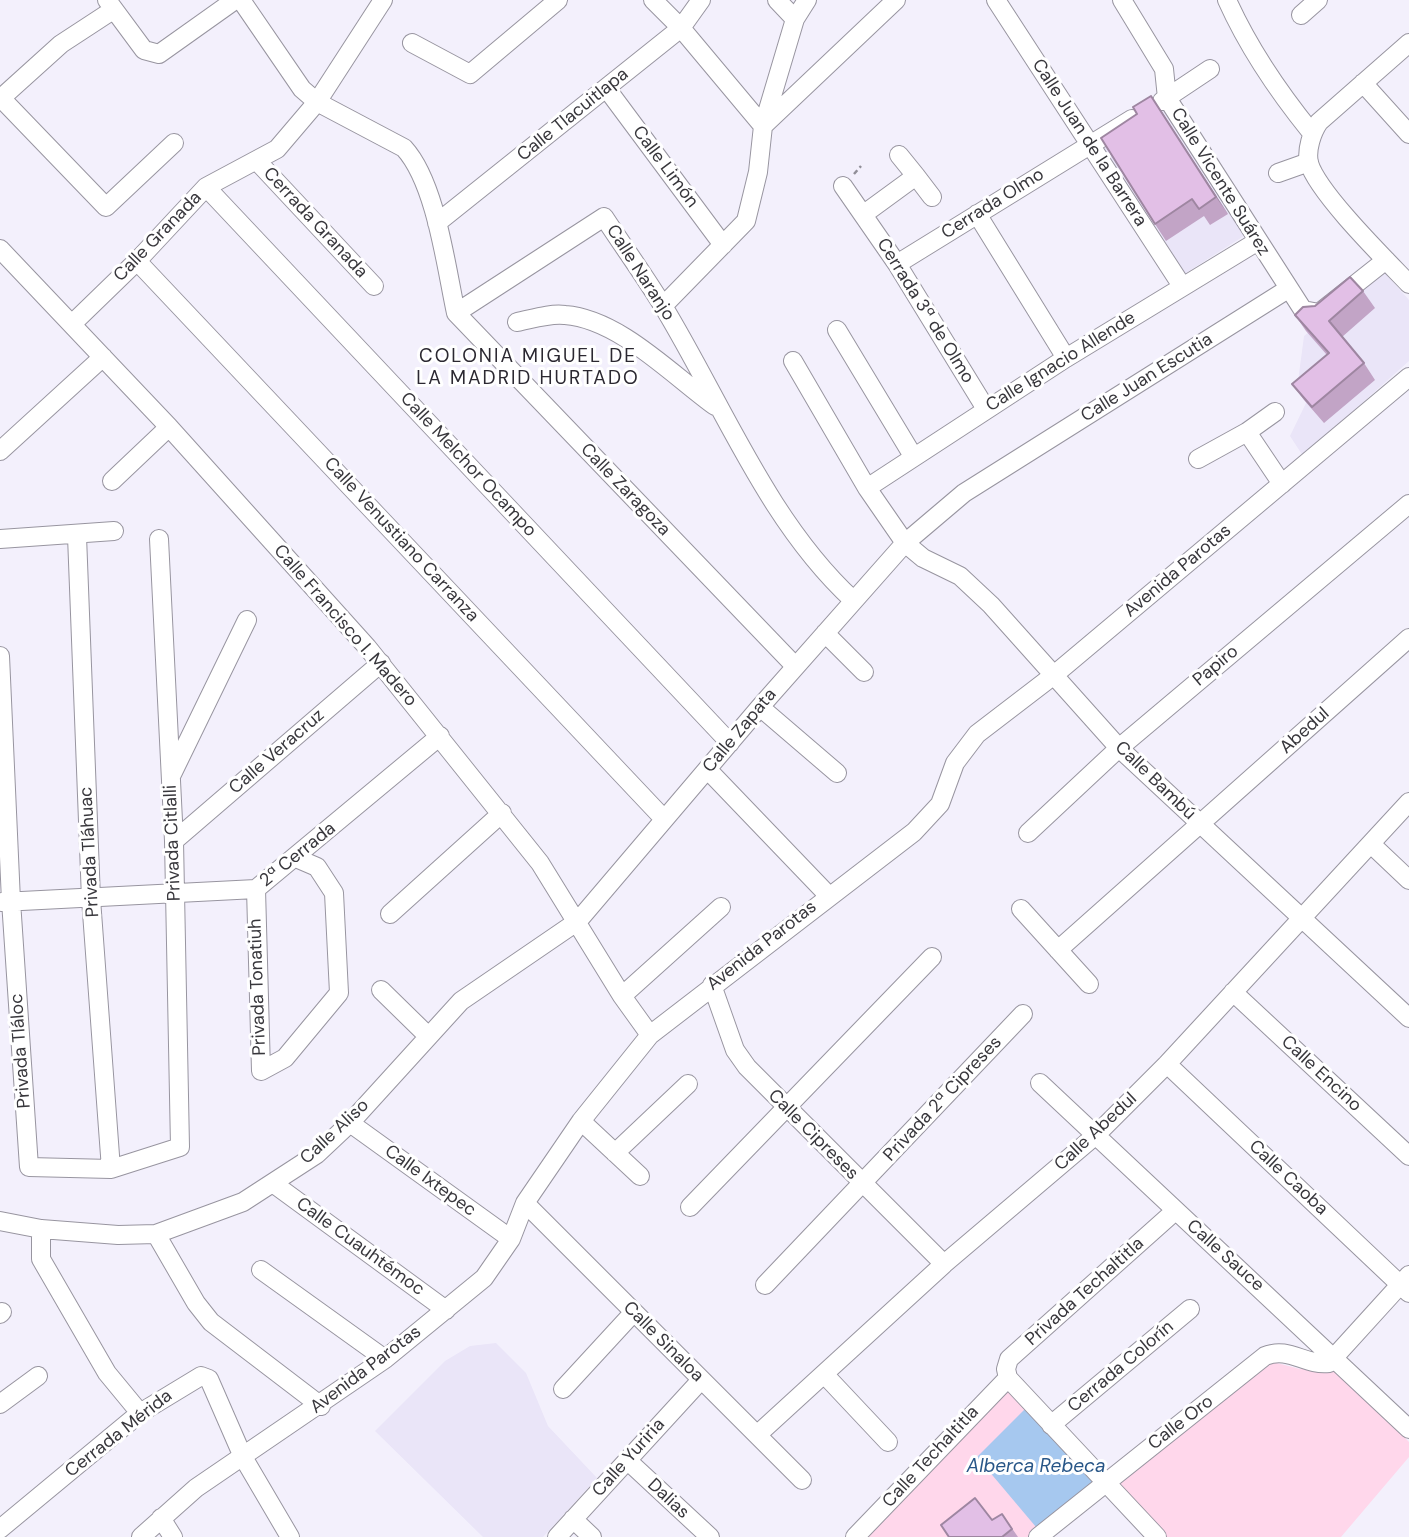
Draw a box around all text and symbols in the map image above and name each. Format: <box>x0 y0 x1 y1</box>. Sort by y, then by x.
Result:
street label: Calle Juan de la Barrera <box>1027 55 1151 231</box>
street label: Calle Tlacuitlapa <box>513 64 633 166</box>
street label: Calle Vicente Suárez <box>1166 104 1274 260</box>
street label: Calle Limón <box>627 122 703 212</box>
street label: Cerrada Granada <box>258 163 372 283</box>
street label: Cerrada Olmo <box>938 164 1048 244</box>
street label: Calle Granada <box>110 187 206 287</box>
street label: Calle Naranjo <box>601 221 679 325</box>
street label: Cerrada 3ª de Olmo <box>872 234 978 388</box>
street label: Calle Ignacio Allende <box>982 307 1140 417</box>
street label: Calle Juan Escutia <box>1077 329 1217 427</box>
district label: COLONIA MIGUEL DE LA MADRID HURTADO <box>418 346 638 390</box>
street label: Calle Melchor Ocampo <box>395 388 541 542</box>
street label: Calle Zaragoza <box>576 439 674 541</box>
street label: Calle Venustiano Carranza <box>319 453 483 627</box>
street label: Avenida Parotas <box>1120 520 1236 622</box>
street label: Calle Francisco I. Madero <box>269 541 421 711</box>
street label: Papiro <box>1189 641 1243 691</box>
street label: Calle Zapata <box>699 685 781 777</box>
street label: Abedul <box>1276 703 1334 759</box>
street label: Calle Veracruz <box>225 705 329 799</box>
street label: Calle Bambú <box>1110 737 1200 825</box>
street label: Privada Citlalli <box>160 784 186 902</box>
street label: Privada Tláhuac <box>76 786 104 918</box>
street label: 2ª Cerrada <box>256 818 340 892</box>
street label: Avenida Parotas <box>703 897 821 995</box>
street label: Privada Tonatiuh <box>245 918 271 1056</box>
street label: Privada Tláloc <box>6 993 36 1109</box>
street label: Calle Encino <box>1276 1031 1366 1117</box>
street label: Privada 2ª Cipreses <box>879 1032 1007 1166</box>
street label: Calle Cipreses <box>763 1085 863 1185</box>
street label: Calle Abedul <box>1050 1088 1142 1176</box>
street label: Calle Aliso <box>296 1095 374 1169</box>
street label: Calle Caoba <box>1244 1136 1332 1220</box>
street label: Calle Ixtepec <box>380 1141 480 1221</box>
street label: Calle Cuauhtémoc <box>292 1193 428 1301</box>
street label: Calle Sauce <box>1182 1216 1268 1296</box>
street label: Privada Techaltitla <box>1021 1233 1149 1351</box>
street label: Calle Sinaloa <box>618 1297 708 1387</box>
street label: Cerrada Colorín <box>1064 1317 1178 1417</box>
street label: Avenida Parotas <box>306 1321 426 1419</box>
street label: Cerrada Mérida <box>61 1386 177 1482</box>
street label: Calle Oro <box>1144 1391 1218 1455</box>
street label: Calle Techaltitla <box>878 1402 984 1512</box>
street label: Calle Yuriria <box>588 1414 670 1502</box>
water label: Alberca Rebeca <box>967 1456 1105 1478</box>
street label: Dalias <box>643 1474 693 1524</box>

